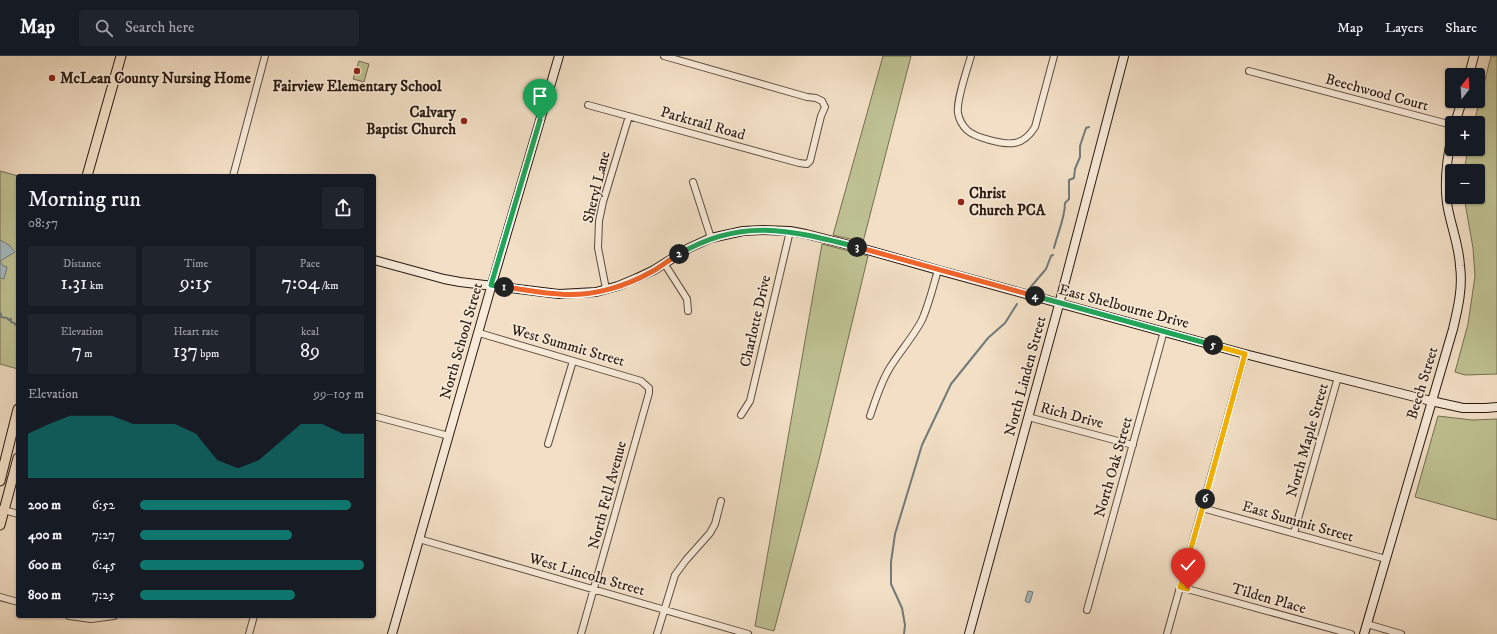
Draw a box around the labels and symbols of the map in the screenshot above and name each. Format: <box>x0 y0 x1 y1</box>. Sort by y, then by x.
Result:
marker: Fairview Elementary School <box>352 66 362 76</box>
north arrow <box>1445 68 1485 108</box>
place label: McLean County Nursing Home <box>60 69 252 88</box>
street label: Beechwood Court <box>1323 70 1431 115</box>
marker: McLean County Nursing Home <box>47 73 57 83</box>
place label: Fairview Elementary School <box>273 77 442 96</box>
pin <box>523 79 557 120</box>
street label: Parktrail Road <box>658 102 748 145</box>
place label: Calvary Baptist Church <box>366 103 457 139</box>
marker: Calvary Baptist Church <box>459 116 469 126</box>
street label: Sheryl Lane <box>578 149 615 225</box>
place label: Christ Church PCA <box>969 184 1046 220</box>
marker: Christ Church PCA <box>956 197 966 207</box>
pin: 3 <box>847 237 867 257</box>
pin: 2 <box>669 244 689 264</box>
street label: Charlotte Drive <box>736 273 775 369</box>
pin: 1 <box>494 277 514 297</box>
street label: North School Street <box>436 280 487 402</box>
street label: East Shelbourne Drive <box>1057 280 1191 333</box>
pin: 4 <box>1025 286 1045 306</box>
street label: North Linden Street <box>1000 314 1051 438</box>
street label: West Summit Street <box>508 320 627 371</box>
pin: 5 <box>1203 335 1223 355</box>
street label: Beech Street <box>1402 344 1443 422</box>
street label: North Maple Street <box>1282 381 1333 499</box>
street label: Rich Drive <box>1038 398 1106 433</box>
street label: North Oak Street <box>1090 414 1137 520</box>
street label: North Fell Avenue <box>584 439 631 551</box>
pin: 6 <box>1195 489 1215 509</box>
street label: East Summit Street <box>1240 497 1356 547</box>
pin <box>1171 548 1205 589</box>
street label: West Lincoln Street <box>526 549 647 600</box>
street label: Tilden Place <box>1229 579 1308 618</box>

